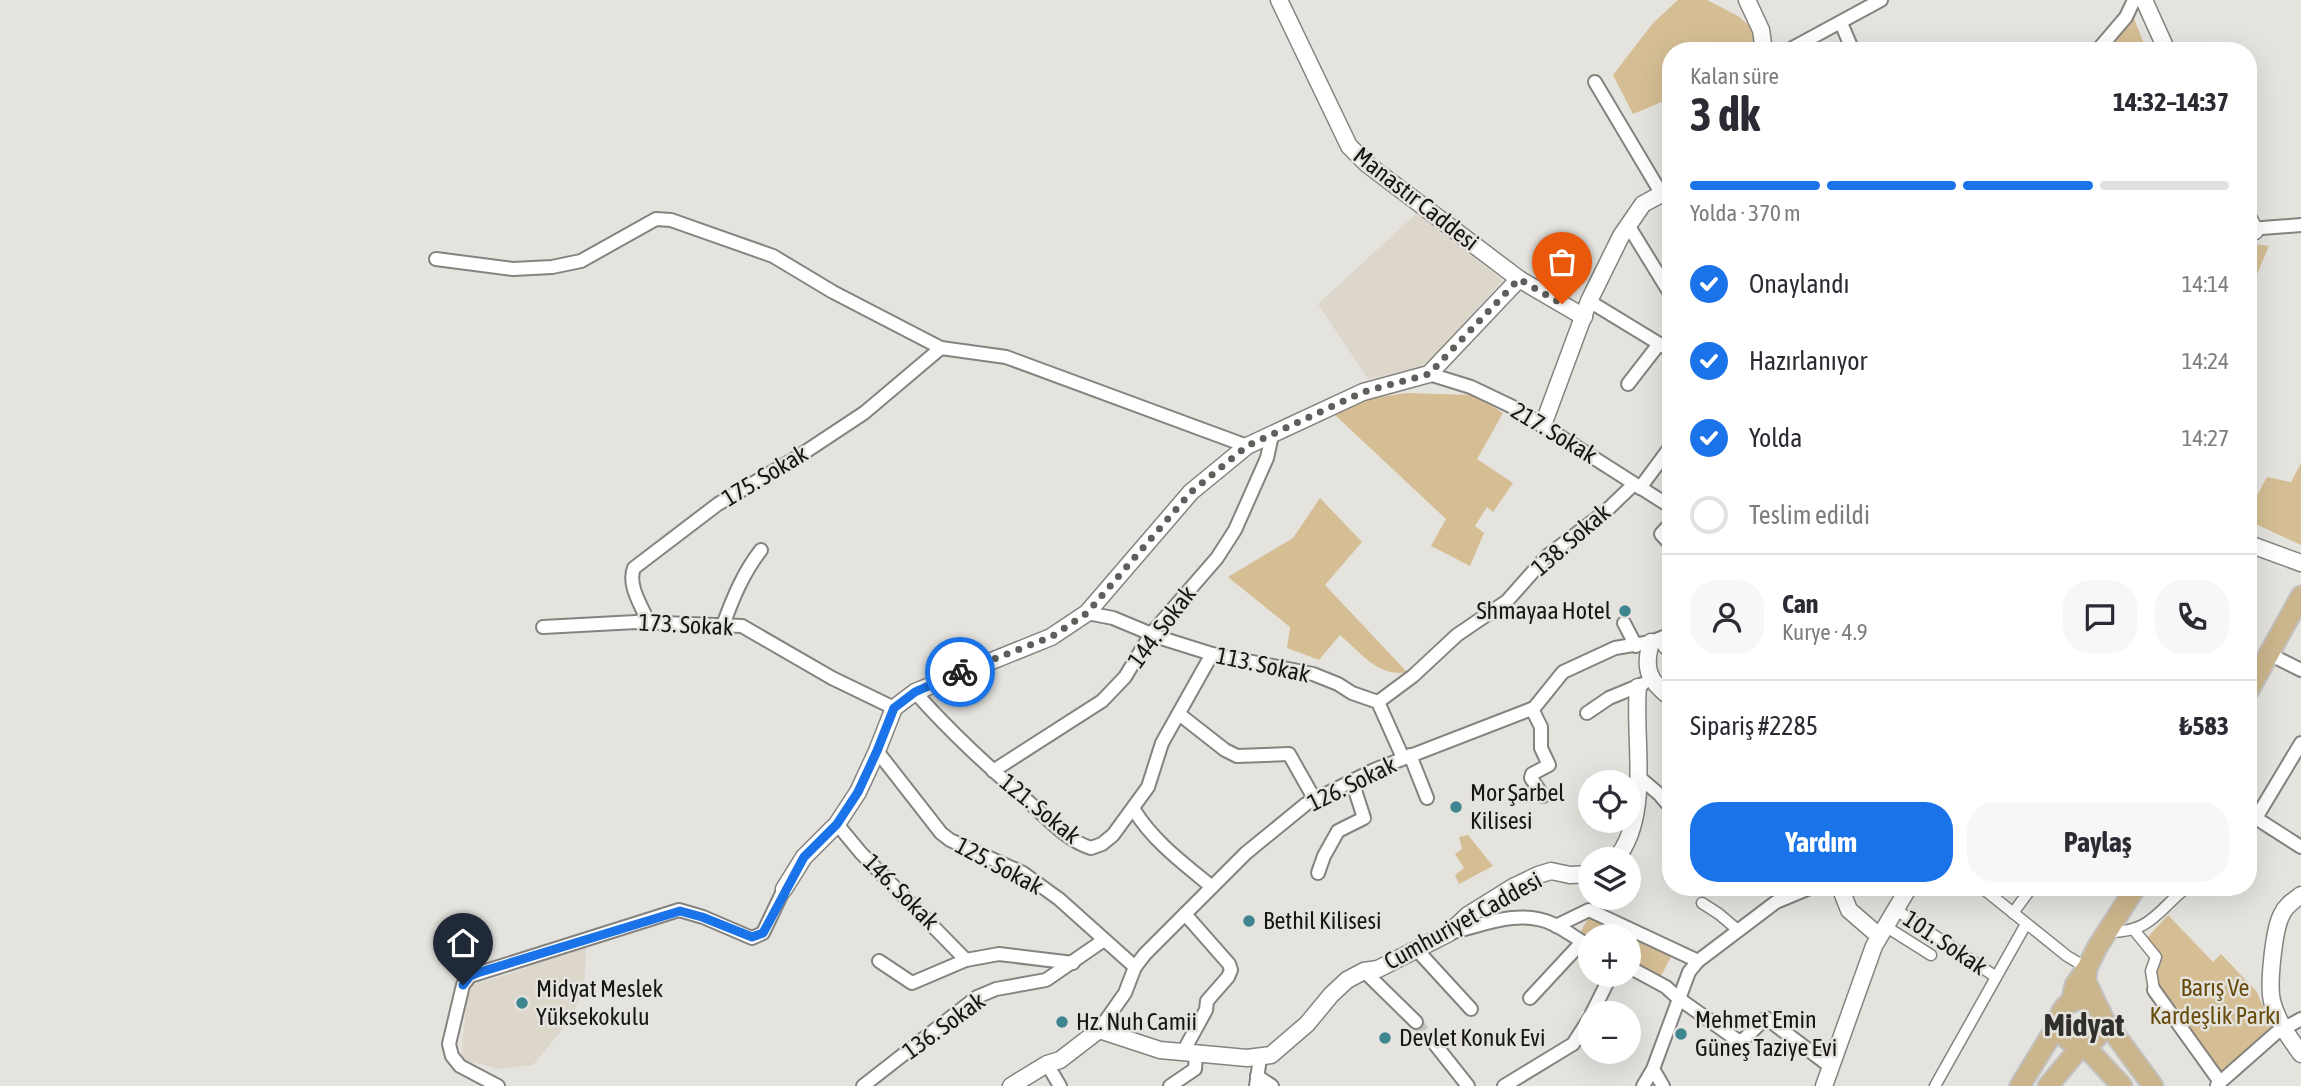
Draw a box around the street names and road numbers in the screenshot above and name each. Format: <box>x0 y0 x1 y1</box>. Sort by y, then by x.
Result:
street label: Manastır Caddesi <box>1349 142 1484 256</box>
street label: 217. Sokak <box>1507 397 1602 469</box>
street label: 175. Sokak <box>717 439 813 512</box>
street label: 138. Sokak <box>1526 498 1616 581</box>
street label: 144. Sokak <box>1122 580 1201 673</box>
street label: 173. Sokak <box>638 609 735 640</box>
street label: 113. Sokak <box>1214 641 1313 688</box>
street label: 126. Sokak <box>1303 750 1401 817</box>
street label: 121. Sokak <box>995 768 1086 849</box>
street label: 125. Sokak <box>951 831 1048 900</box>
street label: 146. Sokak <box>858 848 945 935</box>
street label: Cumhuriyet Caddesi <box>1379 866 1546 975</box>
street label: 101. Sokak <box>1898 905 1993 981</box>
street label: 136. Sokak <box>897 986 990 1064</box>

